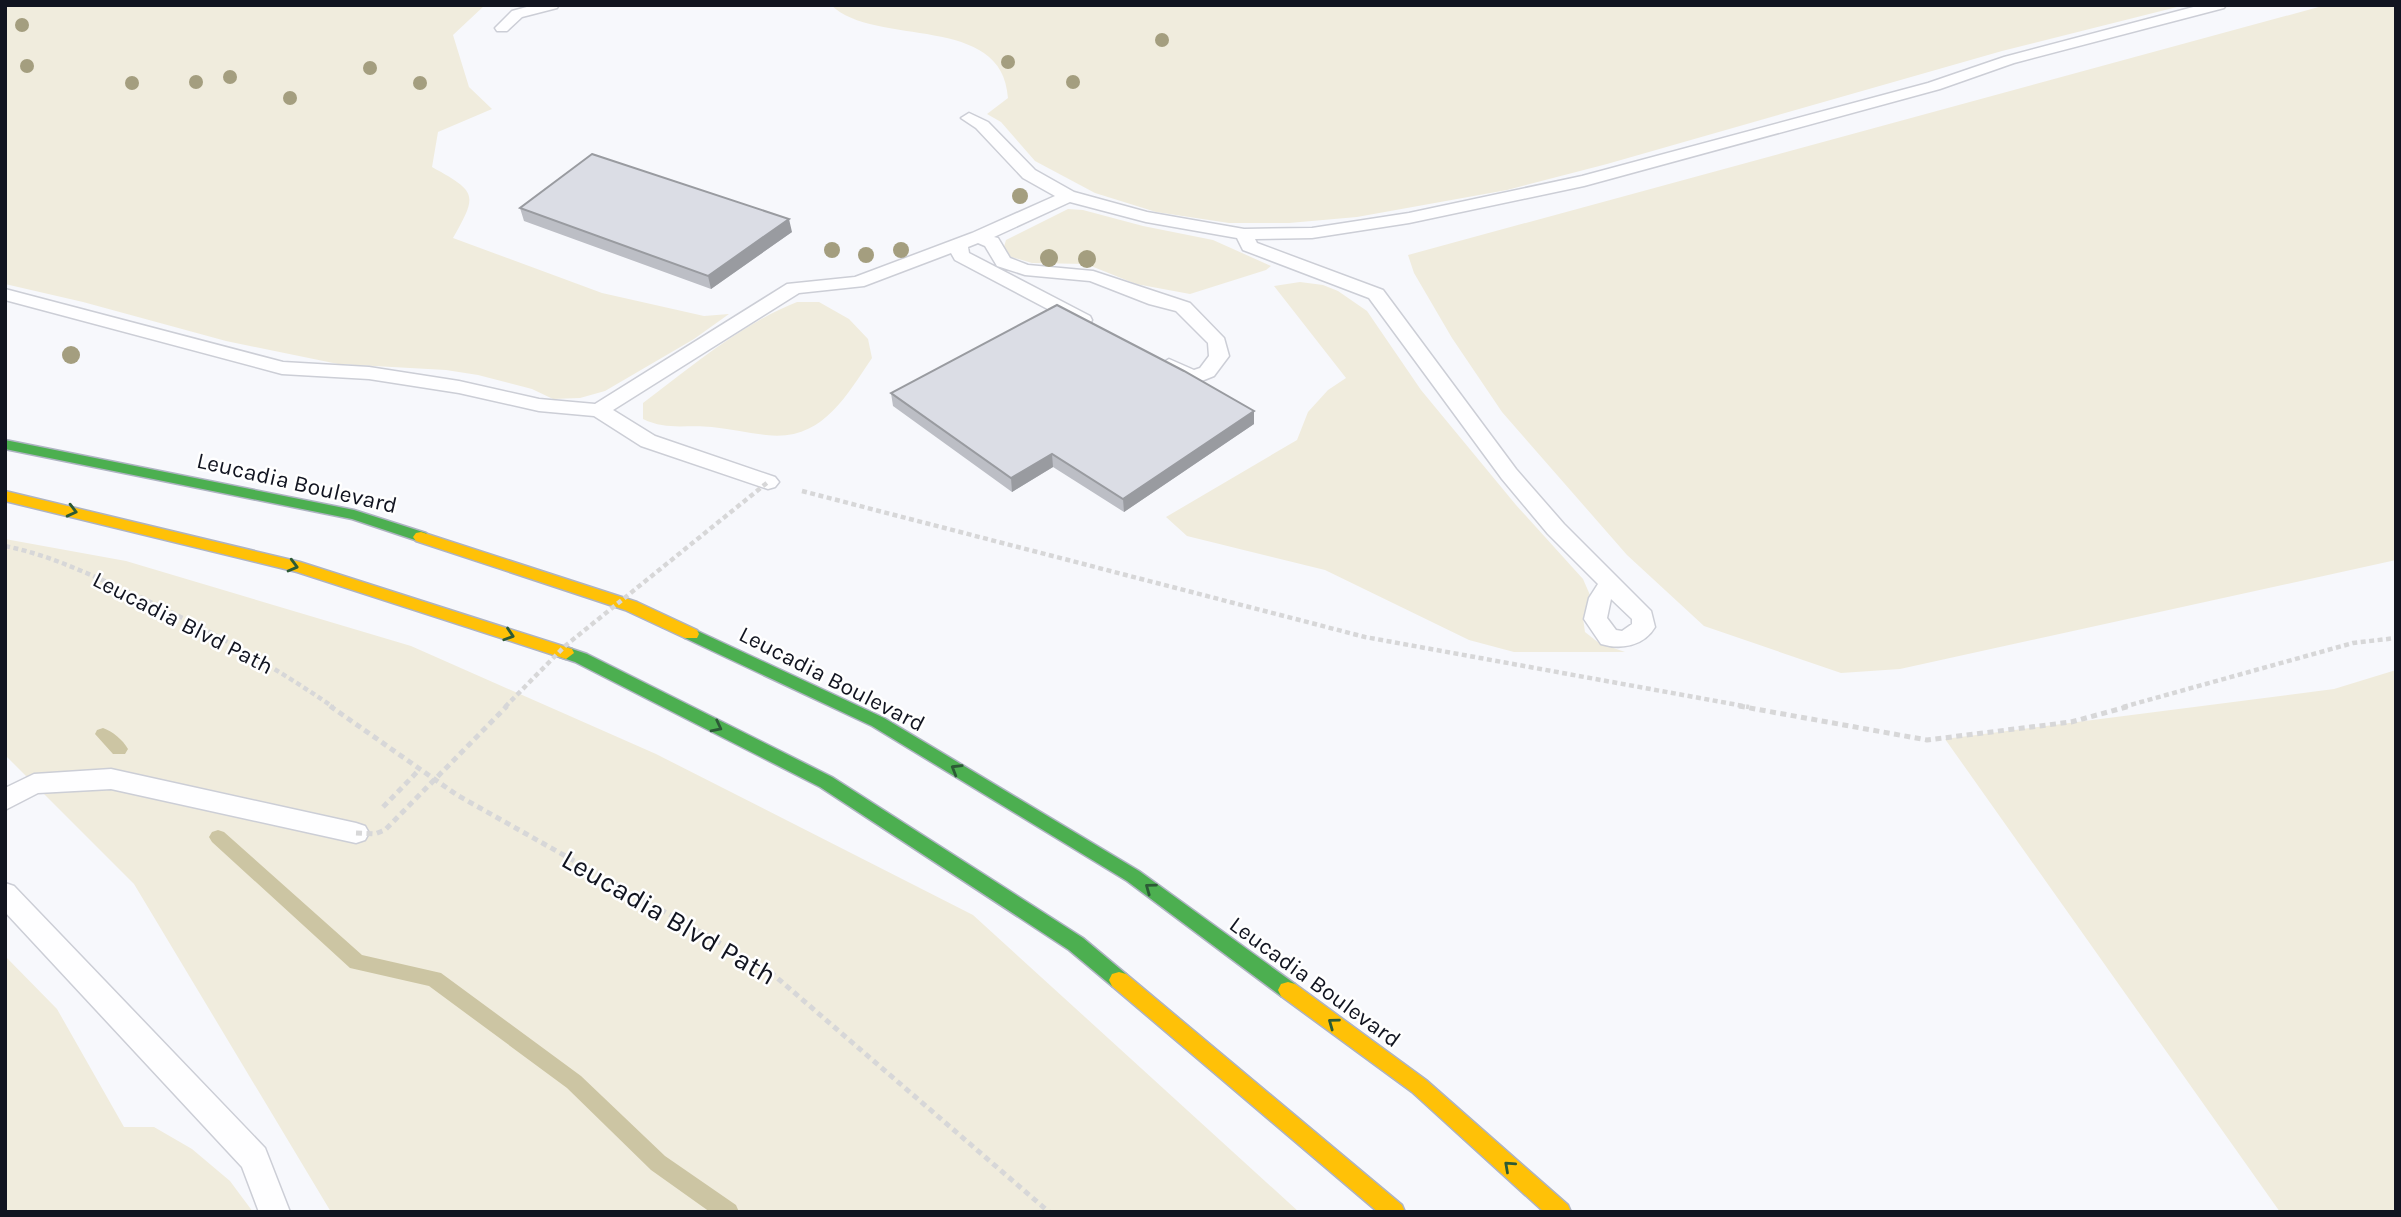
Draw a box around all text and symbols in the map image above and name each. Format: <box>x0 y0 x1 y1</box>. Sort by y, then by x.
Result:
street label: Leucadia Boulevard <box>194 447 400 519</box>
one-way arrow <box>66 503 78 517</box>
one-way arrow <box>286 558 298 572</box>
street label: Leucadia Blvd Path <box>88 566 278 680</box>
street label: Leucadia Boulevard <box>735 620 929 738</box>
one-way arrow <box>503 627 515 641</box>
one-way arrow <box>710 718 722 732</box>
one-way arrow <box>950 765 963 778</box>
street label: Leucadia Blvd Path <box>556 842 782 992</box>
one-way arrow <box>1145 884 1157 897</box>
street label: Leucadia Boulevard <box>1224 911 1406 1053</box>
one-way arrow <box>1328 1019 1341 1031</box>
one-way arrow <box>1504 1162 1517 1175</box>

